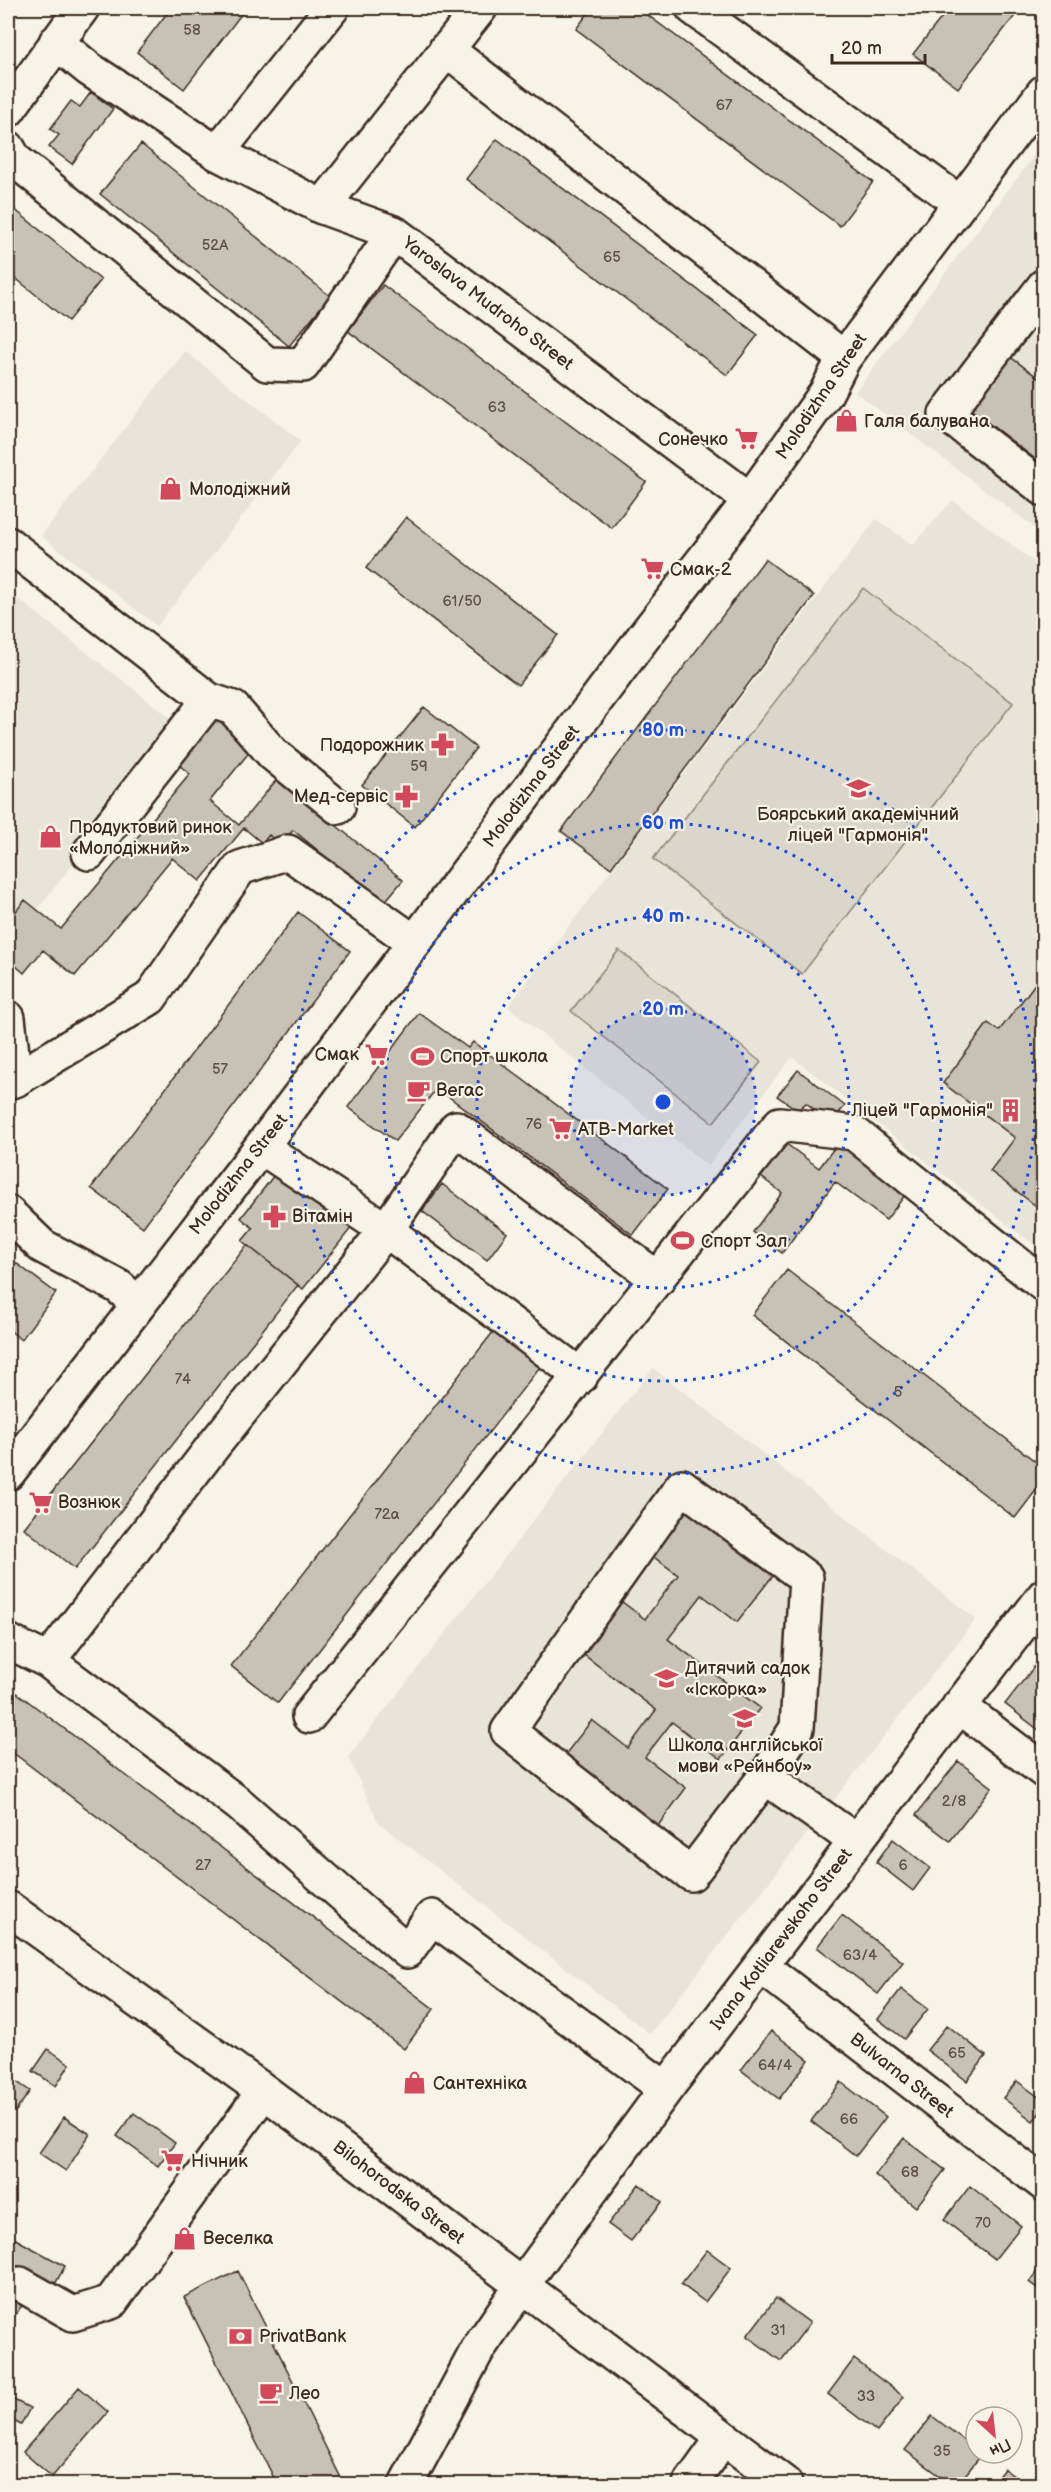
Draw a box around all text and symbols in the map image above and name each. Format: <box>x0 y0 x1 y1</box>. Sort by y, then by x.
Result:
house number: 58 <box>183 21 201 40</box>
scale bar <box>832 27 925 65</box>
text: 20 m <box>841 38 882 59</box>
house number: 67 <box>716 96 733 115</box>
street label: Yaroslava Mudroho Street <box>397 232 578 375</box>
house number: 52А <box>202 236 229 255</box>
house number: 65 <box>603 248 621 267</box>
street label: Molodizhna Street <box>772 329 872 463</box>
house number: 63 <box>488 398 506 417</box>
shop icon: Галя балувана <box>833 408 859 434</box>
place label: Галя балувана <box>864 411 990 432</box>
supermarket icon: Сонечко <box>733 426 759 452</box>
place label: Сонечко <box>658 429 728 450</box>
shop icon: Молодіжний <box>158 476 184 502</box>
place label: Молодіжний <box>189 479 291 500</box>
supermarket icon: Смак-2 <box>639 556 665 582</box>
place label: Смак-2 <box>670 559 732 580</box>
house number: 61/50 <box>442 592 482 611</box>
text: 80 m <box>642 720 684 741</box>
street label: Molodizhna Street <box>479 721 584 851</box>
pharmacy icon: Подорожник <box>429 732 455 758</box>
place label: Подорожник <box>320 735 424 756</box>
house number: 59 <box>410 757 428 776</box>
school or university icon: Боярський академічний ліцей "Гармонія" <box>845 775 871 801</box>
pharmacy icon: Мед-сервіс <box>393 783 419 809</box>
place label: Мед-сервіс <box>294 786 388 807</box>
place label: Боярський академічний ліцей "Гармонія" <box>757 804 959 846</box>
text: 60 m <box>642 813 684 834</box>
place label: Продуктовий ринок «Молодіжний» <box>69 817 232 859</box>
shop icon: Продуктовий ринок «Молодіжний» <box>38 824 64 850</box>
text: 40 m <box>642 906 684 927</box>
text: 20 m <box>642 999 684 1020</box>
supermarket icon: Смак <box>364 1041 390 1067</box>
sports icon: Спорт школа <box>409 1043 435 1069</box>
place label: Смак <box>315 1044 359 1065</box>
place label: Спорт школа <box>440 1046 549 1067</box>
house number: 57 <box>212 1060 229 1079</box>
cafe icon: Вегас <box>405 1077 431 1103</box>
place label: Вегас <box>436 1080 484 1101</box>
centre of rings <box>653 1092 673 1112</box>
building icon: Ліцей "Гармонія" <box>998 1097 1024 1123</box>
place label: Ліцей "Гармонія" <box>850 1100 993 1121</box>
street label: Molodizhna Street <box>185 1109 292 1239</box>
house number: 76 <box>526 1115 542 1134</box>
supermarket icon: ATB-Market <box>547 1116 573 1142</box>
place label: ATB-Market <box>578 1119 674 1140</box>
pharmacy icon: Вітамін <box>261 1203 287 1229</box>
place label: Вітамін <box>292 1206 353 1227</box>
sports icon: Спорт Зал <box>670 1228 696 1254</box>
place label: Спорт Зал <box>701 1231 787 1252</box>
house number: 74 <box>175 1370 191 1389</box>
house number: 5 <box>894 1383 902 1402</box>
supermarket icon: Вознюк <box>27 1489 53 1515</box>
place label: Вознюк <box>58 1492 121 1513</box>
house number: 72а <box>374 1505 400 1524</box>
place label: Дитячий садок «Іскорка» <box>685 1658 810 1700</box>
school or university icon: Дитячий садок «Іскорка» <box>654 1665 680 1691</box>
school or university icon: Школа англійської мови «Рейнбоу» <box>732 1706 758 1732</box>
place label: Школа англійської мови «Рейнбоу» <box>667 1735 823 1777</box>
house number: 2/8 <box>942 1792 966 1811</box>
street label: Ivana Kotliarevskoho Street <box>706 1844 857 2034</box>
house number: 27 <box>195 1856 212 1875</box>
house number: 6 <box>898 1856 908 1875</box>
house number: 63/4 <box>843 1946 877 1965</box>
street label: Bulvarna Street <box>846 2028 958 2123</box>
house number: 65 <box>948 2044 966 2063</box>
house number: 64/4 <box>758 2056 792 2075</box>
shop icon: Сантехніка <box>402 2070 428 2096</box>
place label: Сантехніка <box>433 2073 527 2094</box>
house number: 66 <box>840 2110 858 2129</box>
street label: Bilohorodska Street <box>329 2136 469 2249</box>
supermarket icon: Нічник <box>160 2148 186 2174</box>
place label: Нічник <box>191 2151 248 2172</box>
house number: 68 <box>901 2163 919 2182</box>
house number: 70 <box>975 2214 991 2233</box>
shop icon: Веселка <box>172 2225 198 2251</box>
place label: Веселка <box>203 2228 274 2249</box>
house number: 31 <box>770 2321 786 2340</box>
bank icon: PrivatBank <box>228 2323 254 2349</box>
place label: PrivatBank <box>259 2326 346 2347</box>
cafe icon: Лео <box>258 2380 284 2406</box>
place label: Лео <box>288 2383 320 2404</box>
house number: 33 <box>857 2387 875 2406</box>
north arrow <box>964 2405 1024 2465</box>
text: Пн <box>986 2434 1014 2460</box>
house number: 35 <box>933 2442 951 2461</box>

